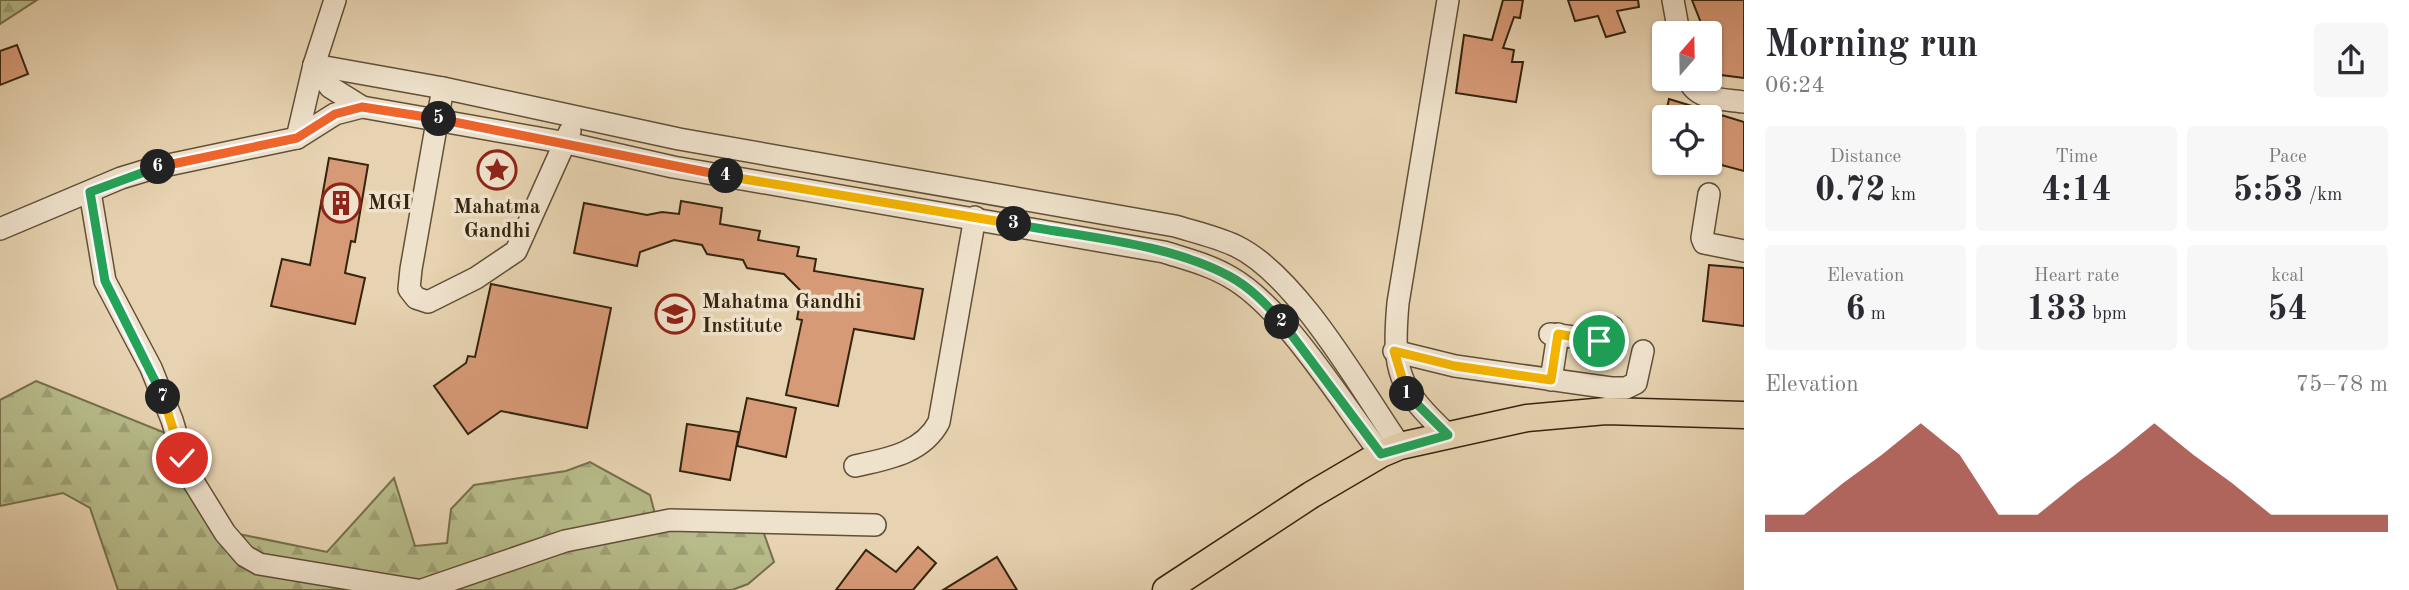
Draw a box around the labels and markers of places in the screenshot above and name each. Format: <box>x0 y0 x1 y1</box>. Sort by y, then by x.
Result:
pin: 5 <box>422 102 457 136</box>
place icon: Mahatma Gandhi <box>476 149 518 191</box>
pin: 6 <box>140 150 176 184</box>
pin: 4 <box>708 158 744 194</box>
building icon: MGI <box>320 182 362 224</box>
place label: MGI <box>368 193 411 214</box>
place label: Mahatma Gandhi <box>454 197 541 242</box>
pin: 3 <box>996 206 1032 242</box>
place label: Mahatma Gandhi Institute <box>702 292 862 337</box>
school or university icon: Mahatma Gandhi Institute <box>654 293 696 335</box>
pin: 2 <box>1264 304 1300 340</box>
pin <box>1569 311 1629 371</box>
pin: 1 <box>1390 376 1424 412</box>
pin: 7 <box>146 380 180 414</box>
pin <box>152 428 212 488</box>

